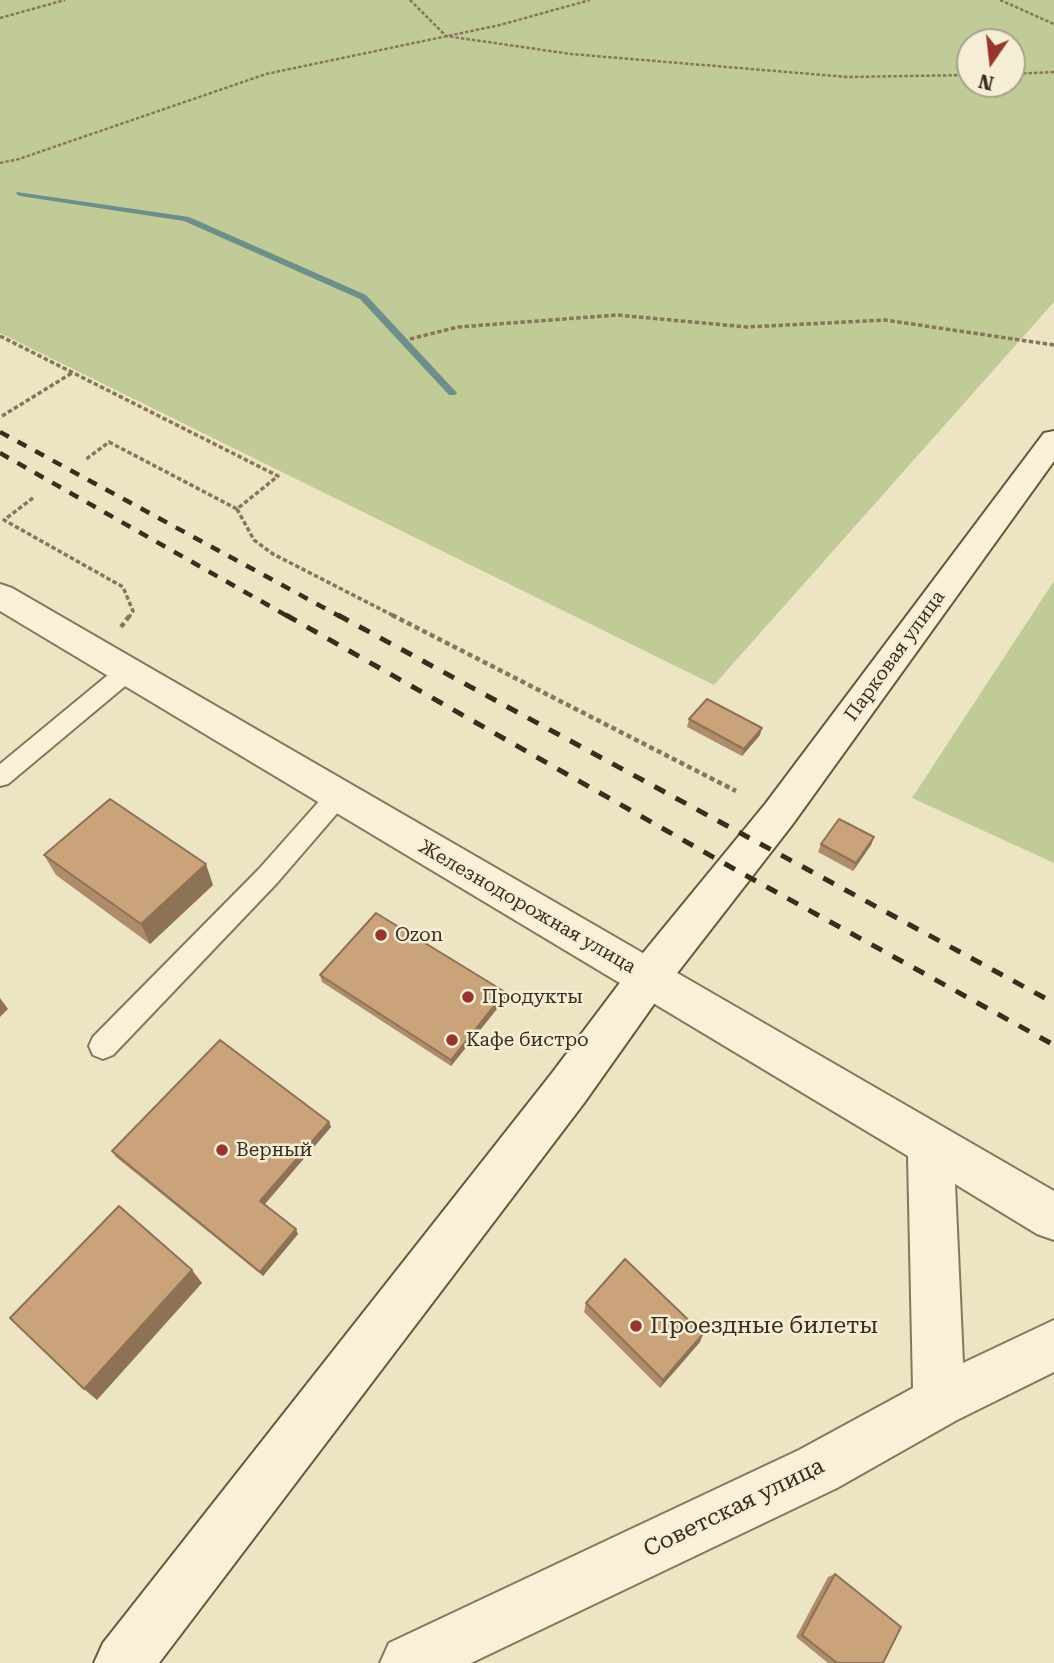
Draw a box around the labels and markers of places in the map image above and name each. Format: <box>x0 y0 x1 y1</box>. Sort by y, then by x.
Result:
place label: Ozon <box>395 924 443 946</box>
marker: Ozon <box>373 927 389 943</box>
place label: Продукты <box>482 986 583 1008</box>
marker: Продукты <box>460 989 476 1005</box>
place label: Кафе бистро <box>466 1029 589 1051</box>
marker: Кафе бистро <box>444 1032 460 1048</box>
place label: Верный <box>236 1139 312 1161</box>
marker: Верный <box>214 1142 230 1158</box>
place label: Проездные билеты <box>650 1312 878 1340</box>
marker: Проездные билеты <box>628 1318 644 1334</box>

